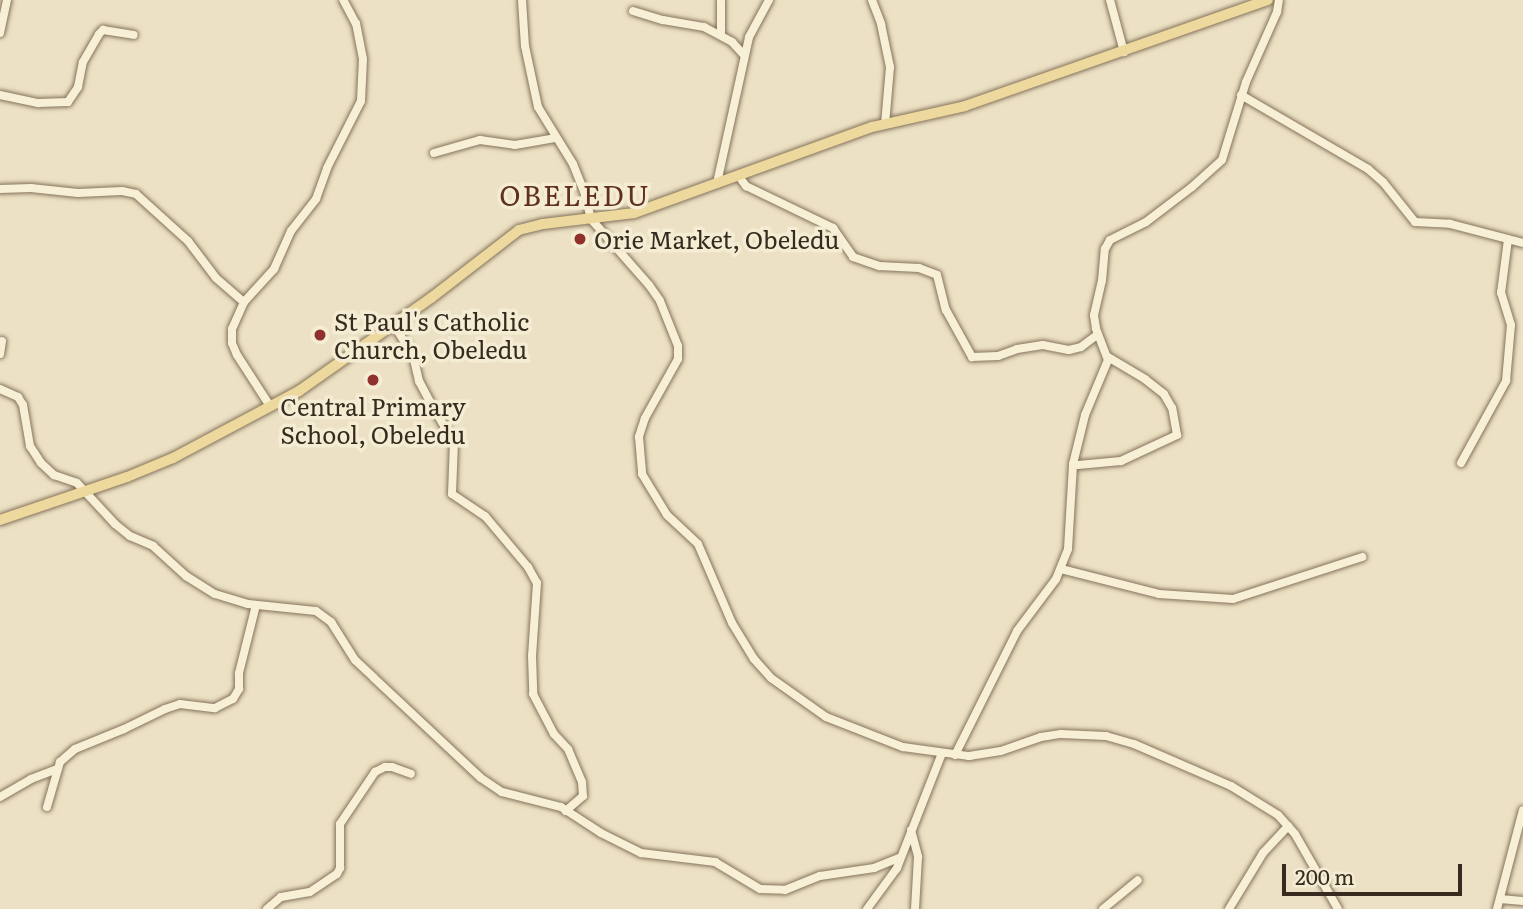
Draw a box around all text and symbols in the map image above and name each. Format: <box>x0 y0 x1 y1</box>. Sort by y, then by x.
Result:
district label: OBELEDU <box>500 177 650 211</box>
place label: Orie Market, Obeledu <box>594 225 840 253</box>
marker: Orie Market, Obeledu <box>572 231 588 247</box>
place label: St Paul's Catholic Church, Obeledu <box>334 307 529 363</box>
marker: St Paul's Catholic Church, Obeledu <box>312 327 328 343</box>
marker: Central Primary School, Obeledu <box>365 372 381 388</box>
place label: Central Primary School, Obeledu <box>280 392 466 448</box>
scale bar <box>1285 850 1465 894</box>
text: 200 m <box>1295 860 1355 891</box>

